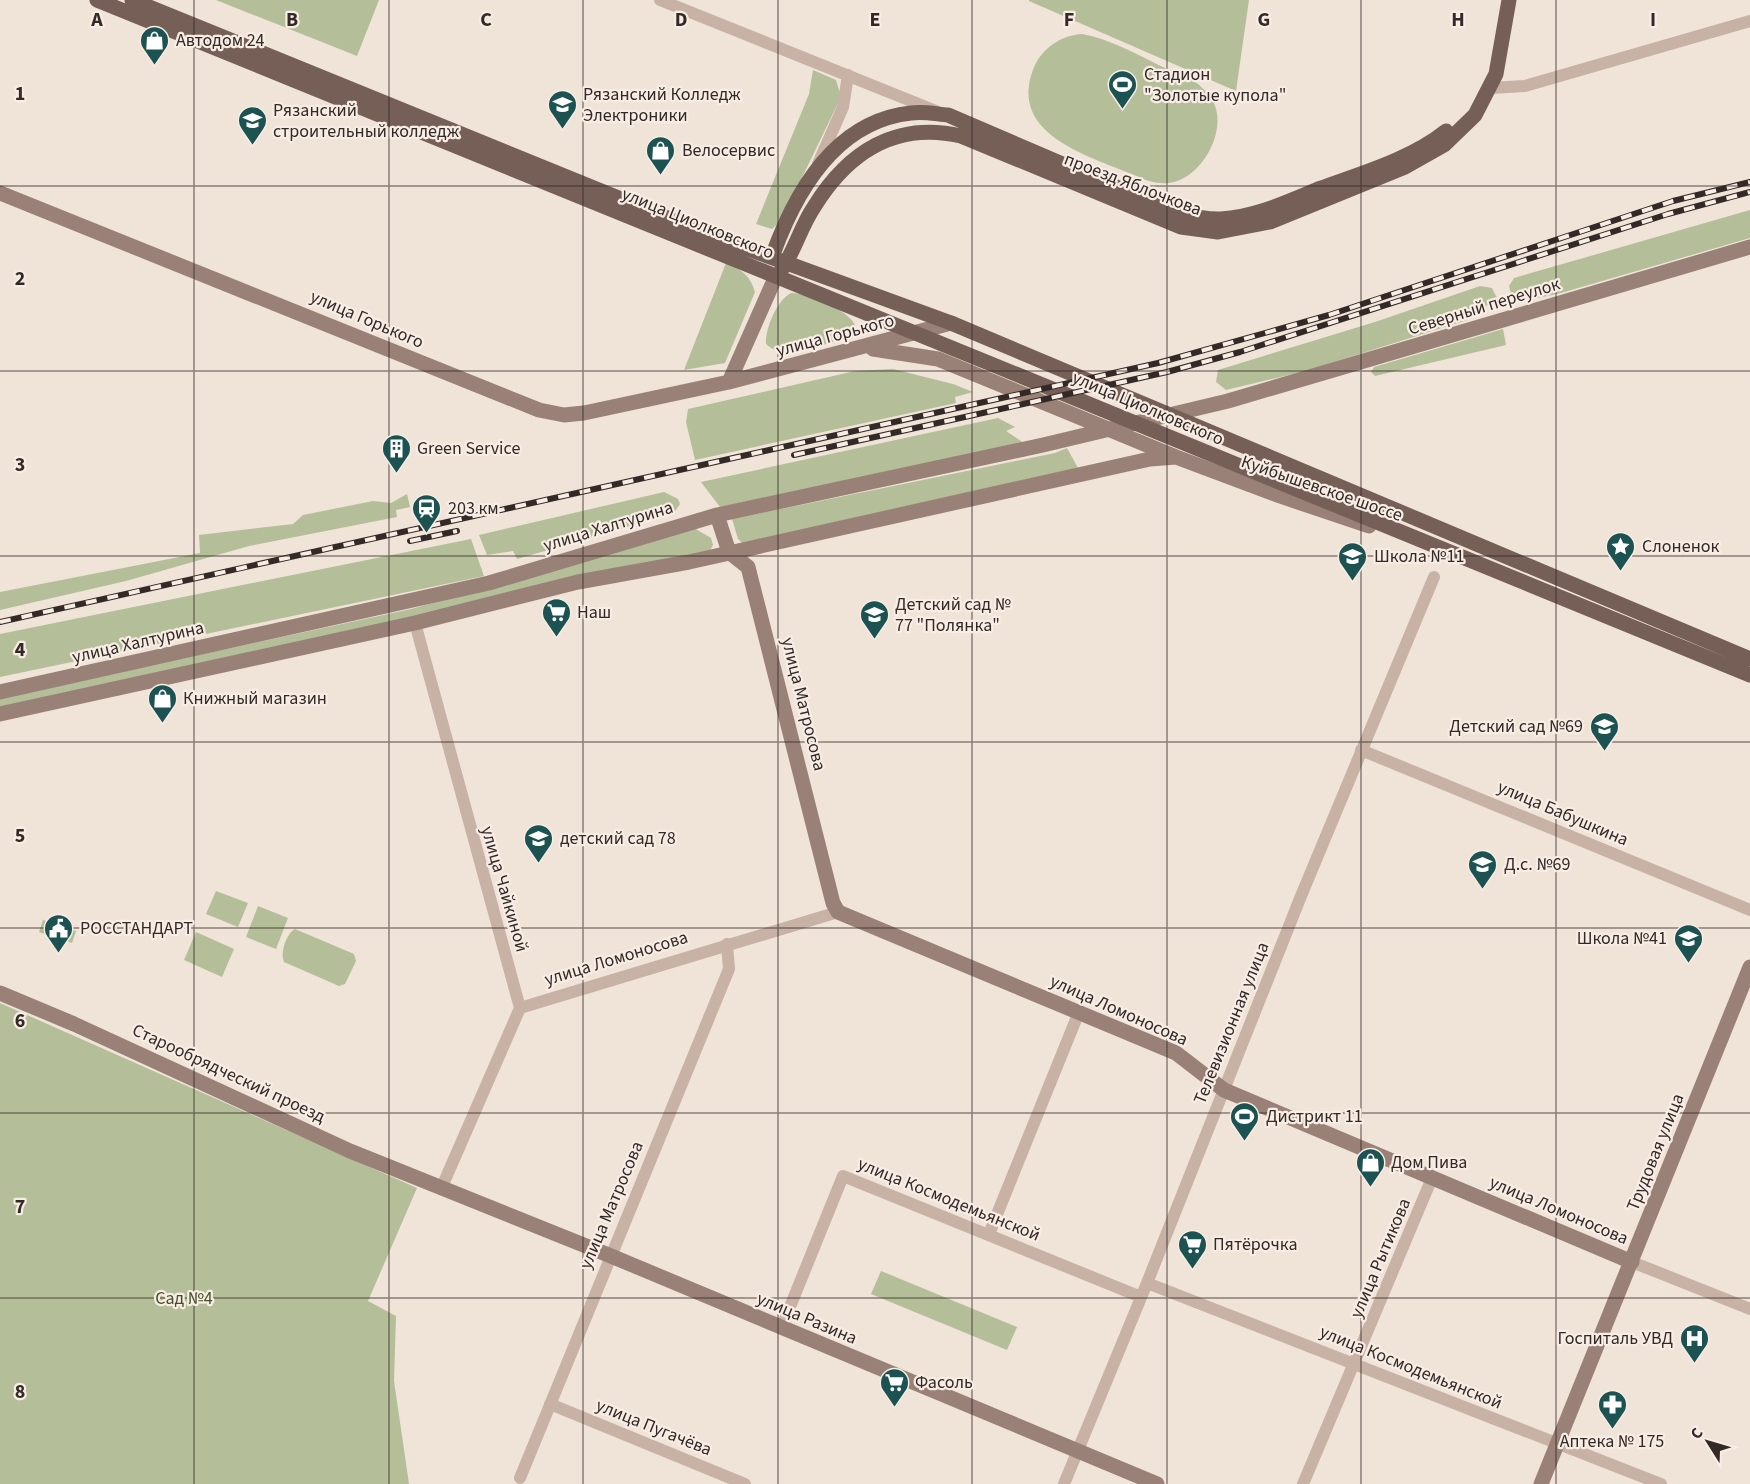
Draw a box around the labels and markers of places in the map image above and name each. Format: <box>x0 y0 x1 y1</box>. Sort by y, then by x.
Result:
shop icon: Автодом 24 <box>139 24 171 66</box>
place label: Автодом 24 <box>176 28 265 53</box>
place label: Стадион "Золотые купола" <box>1144 62 1286 108</box>
sports icon: Стадион "Золотые купола" <box>1107 68 1139 110</box>
place label: Рязанский Колледж Электроники <box>583 82 741 128</box>
school or university icon: Рязанский Колледж Электроники <box>546 88 578 130</box>
place label: Рязанский строительный колледж <box>273 98 460 144</box>
school or university icon: Рязанский строительный колледж <box>236 104 268 146</box>
shop icon: Велосервис <box>645 134 677 176</box>
place label: Велосервис <box>682 138 775 163</box>
building icon: Green Service <box>380 432 412 474</box>
place label: Green Service <box>417 436 520 461</box>
station icon: 203 км <box>411 492 443 534</box>
place label: 203 км <box>448 496 499 521</box>
place icon: Слоненок <box>1605 530 1637 572</box>
place label: Слоненок <box>1642 534 1720 559</box>
school or university icon: Школа №11 <box>1337 540 1369 582</box>
place label: Школа №11 <box>1374 544 1464 569</box>
place label: Детский сад № 77 "Полянка" <box>895 592 1011 638</box>
supermarket icon: Наш <box>540 596 572 638</box>
school or university icon: Детский сад № 77 "Полянка" <box>858 598 890 640</box>
place label: Наш <box>577 600 611 625</box>
shop icon: Книжный магазин <box>146 682 178 724</box>
place label: Книжный магазин <box>183 686 327 711</box>
school or university icon: Детский сад №69 <box>1588 710 1620 752</box>
place label: Детский сад №69 <box>1449 714 1583 739</box>
school or university icon: детский сад 78 <box>523 822 555 864</box>
place label: детский сад 78 <box>560 826 676 851</box>
school or university icon: Д.с. №69 <box>1467 848 1499 890</box>
place label: Д.с. №69 <box>1504 852 1570 877</box>
public building icon: РОССТАНДАРТ <box>43 912 75 954</box>
place label: РОССТАНДАРТ <box>80 916 193 941</box>
school or university icon: Школа №41 <box>1672 922 1704 964</box>
place label: Школа №41 <box>1577 926 1667 951</box>
sports icon: Дистрикт 11 <box>1229 1100 1261 1142</box>
place label: Дистрикт 11 <box>1266 1104 1363 1129</box>
shop icon: Дом Пива <box>1354 1146 1386 1188</box>
place label: Дом Пива <box>1391 1150 1467 1175</box>
supermarket icon: Пятёрочка <box>1176 1228 1208 1270</box>
place label: Пятёрочка <box>1213 1232 1298 1257</box>
hospital icon: Госпиталь УВД <box>1678 1322 1710 1364</box>
place label: Госпиталь УВД <box>1558 1326 1674 1351</box>
supermarket icon: Фасоль <box>878 1366 910 1408</box>
place label: Фасоль <box>915 1370 973 1395</box>
pharmacy icon: Аптека № 175 <box>1596 1388 1628 1430</box>
place label: Аптека № 175 <box>1560 1429 1664 1454</box>

